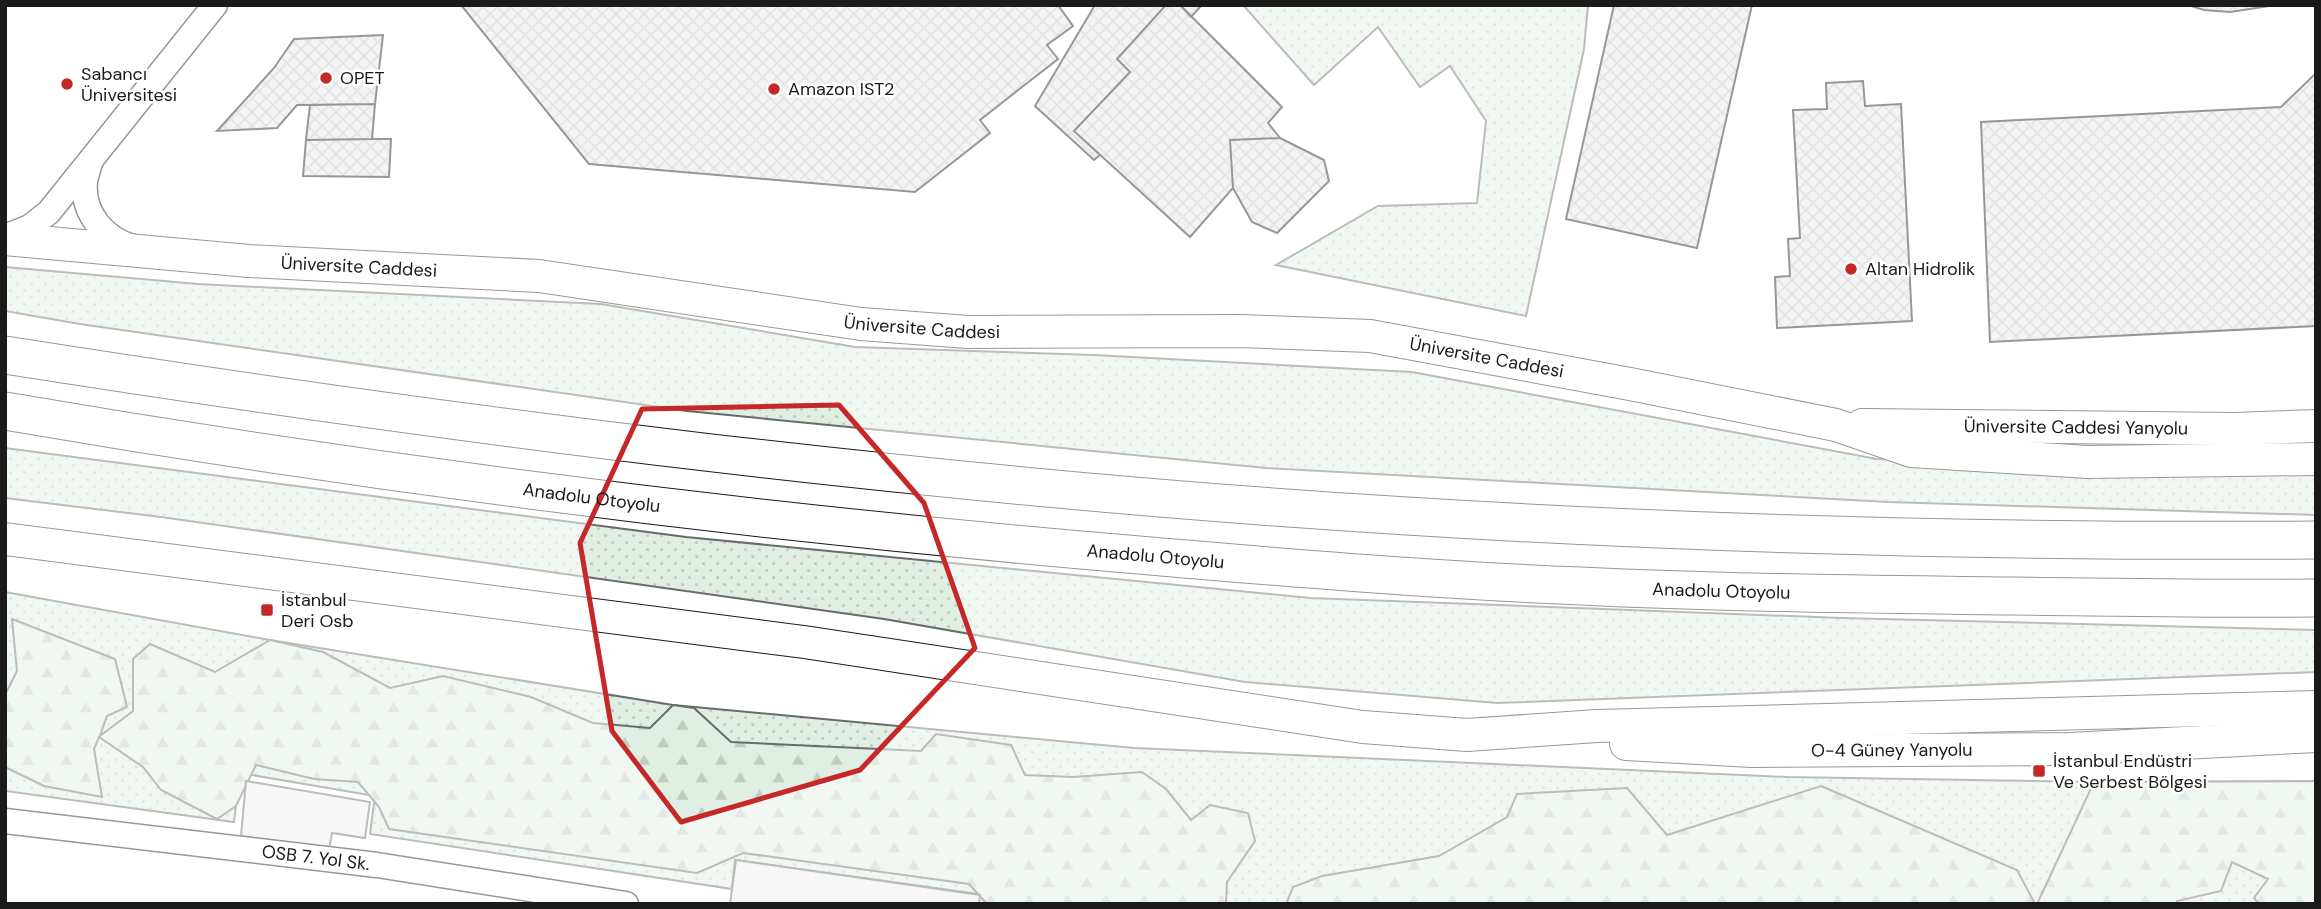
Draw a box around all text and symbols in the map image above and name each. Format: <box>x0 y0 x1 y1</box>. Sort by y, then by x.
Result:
place label: Sabancı Üniversitesi <box>81 62 177 107</box>
place label: OPET <box>340 66 385 90</box>
marker: OPET <box>318 70 334 86</box>
marker: Sabancı Üniversitesi <box>59 76 75 92</box>
place label: Amazon IST2 <box>788 77 894 101</box>
marker: Amazon IST2 <box>766 81 782 97</box>
street label: Üniversite Caddesi <box>280 251 438 283</box>
place label: Altan Hidrolik <box>1865 257 1975 281</box>
marker: Altan Hidrolik <box>1843 261 1859 277</box>
street label: Üniversite Caddesi <box>842 310 1000 344</box>
street label: Üniversite Caddesi <box>1408 332 1566 384</box>
street label: Üniversite Caddesi Yanyolu <box>1964 414 2188 440</box>
street label: Anadolu Otoyolu <box>521 477 662 518</box>
street label: Anadolu Otoyolu <box>1086 539 1225 574</box>
street label: Anadolu Otoyolu <box>1652 577 1791 605</box>
place label: İstanbul Deri Osb <box>281 588 354 633</box>
marker: İstanbul Deri Osb <box>259 602 275 618</box>
street label: O-4 Güney Yanyolu <box>1811 738 1973 763</box>
place label: İstanbul Endüstri Ve Serbest Bölgesi <box>2053 749 2207 794</box>
marker: İstanbul Endüstri Ve Serbest Bölgesi <box>2031 763 2047 779</box>
street label: OSB 7. Yol Sk. <box>261 839 371 876</box>

